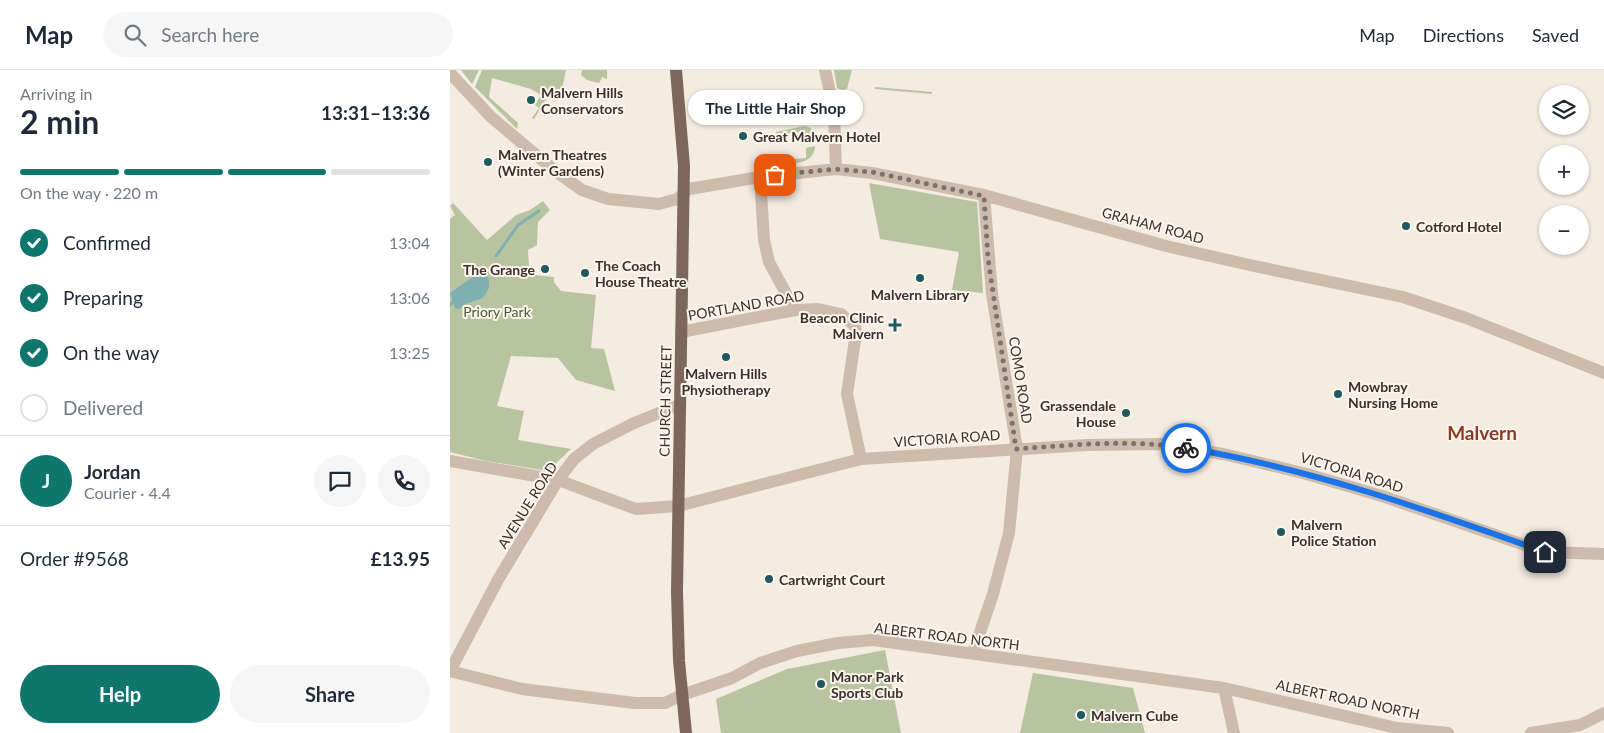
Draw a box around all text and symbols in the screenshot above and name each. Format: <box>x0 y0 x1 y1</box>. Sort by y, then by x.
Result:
search box <box>103 12 453 57</box>
text: Map <box>25 20 73 49</box>
icon: search <box>121 21 149 49</box>
text: Search here <box>161 23 259 46</box>
text: Map <box>1359 24 1395 46</box>
text: Directions <box>1423 24 1504 46</box>
text: Saved <box>1532 24 1579 46</box>
text: Arriving in <box>20 84 93 103</box>
place label: Malvern Hills Conservators <box>541 84 624 117</box>
map controls <box>1539 85 1589 255</box>
button: layers <box>1539 85 1589 135</box>
callout: The Little Hair Shop <box>688 90 862 125</box>
marker: Malvern Hills Conservators <box>525 94 537 106</box>
text: The Little Hair Shop <box>705 98 846 117</box>
text: 13:31–13:36 <box>321 101 430 124</box>
text: 2 min <box>20 102 99 141</box>
place label: Great Malvern Hotel <box>753 128 881 145</box>
marker: Great Malvern Hotel <box>737 130 749 142</box>
button: + <box>1539 145 1589 195</box>
place label: Malvern Theatres (Winter Gardens) <box>498 146 607 179</box>
pin <box>754 154 796 196</box>
marker: Malvern Theatres (Winter Gardens) <box>482 156 494 168</box>
icon: bag <box>761 161 789 189</box>
text: On the way · 220 m <box>20 183 158 202</box>
street label: GRAHAM ROAD <box>1100 203 1206 247</box>
button: − <box>1539 205 1589 255</box>
place label: Cotford Hotel <box>1416 218 1502 235</box>
marker: Cotford Hotel <box>1400 220 1412 232</box>
icon: check <box>20 229 48 257</box>
text: Confirmed <box>63 231 151 254</box>
text: 13:04 <box>389 233 430 252</box>
place label: The Coach House Theatre <box>595 257 687 290</box>
place label: The Grange <box>463 261 536 278</box>
marker: The Grange <box>539 263 551 275</box>
marker: The Coach House Theatre <box>579 267 591 279</box>
marker: Malvern Library <box>914 272 926 284</box>
icon: check <box>20 284 48 312</box>
text: Preparing <box>63 286 143 309</box>
street label: PORTLAND ROAD <box>687 286 805 324</box>
place label: Malvern Library <box>871 286 970 303</box>
text: 13:06 <box>389 288 430 307</box>
park label: Priory Park <box>463 303 532 320</box>
place label: Beacon Clinic Malvern <box>800 309 884 342</box>
marker: Beacon Clinic Malvern <box>888 318 902 332</box>
street label: COMO ROAD <box>1006 335 1036 425</box>
icon: check <box>20 339 48 367</box>
text: On the way <box>63 341 159 364</box>
text: 13:25 <box>389 343 430 362</box>
street label: CHURCH STREET <box>656 344 674 457</box>
marker: Malvern Hills Physiotherapy <box>720 351 732 363</box>
place label: Malvern Hills Physiotherapy <box>681 365 771 398</box>
place label: Mowbray Nursing Home <box>1348 378 1438 411</box>
marker: Mowbray Nursing Home <box>1332 388 1344 400</box>
text: Delivered <box>63 396 143 419</box>
place label: Grassendale House <box>1040 397 1117 430</box>
marker: Grassendale House <box>1120 407 1132 419</box>
district label: Malvern <box>1447 421 1517 444</box>
courier <box>1161 423 1211 473</box>
street label: VICTORIA ROAD <box>893 426 1001 450</box>
icon: bike <box>1172 434 1200 462</box>
street label: VICTORIA ROAD <box>1298 448 1406 496</box>
button: chat <box>314 455 366 507</box>
button: phone <box>378 455 430 507</box>
street label: AVENUE ROAD <box>494 459 560 551</box>
text: Jordan <box>84 460 141 483</box>
text: J <box>42 469 50 492</box>
text: Courier · 4.4 <box>84 483 171 502</box>
place label: Malvern Police Station <box>1291 516 1377 549</box>
marker: Malvern Police Station <box>1275 526 1287 538</box>
pin <box>1524 531 1566 573</box>
icon: home <box>1531 538 1559 566</box>
text: Order #9568 <box>20 547 129 570</box>
text: £13.95 <box>370 547 430 570</box>
place label: Cartwright Court <box>779 571 886 588</box>
marker: Cartwright Court <box>763 573 775 585</box>
street label: ALBERT ROAD NORTH <box>873 619 1021 653</box>
button: Help <box>20 665 220 723</box>
button: Share <box>230 665 430 723</box>
place label: Manor Park Sports Club <box>831 668 904 701</box>
street label: ALBERT ROAD NORTH <box>1275 675 1421 723</box>
marker: Manor Park Sports Club <box>815 678 827 690</box>
place label: Malvern Cube <box>1091 707 1179 724</box>
marker: Malvern Cube <box>1075 709 1087 721</box>

